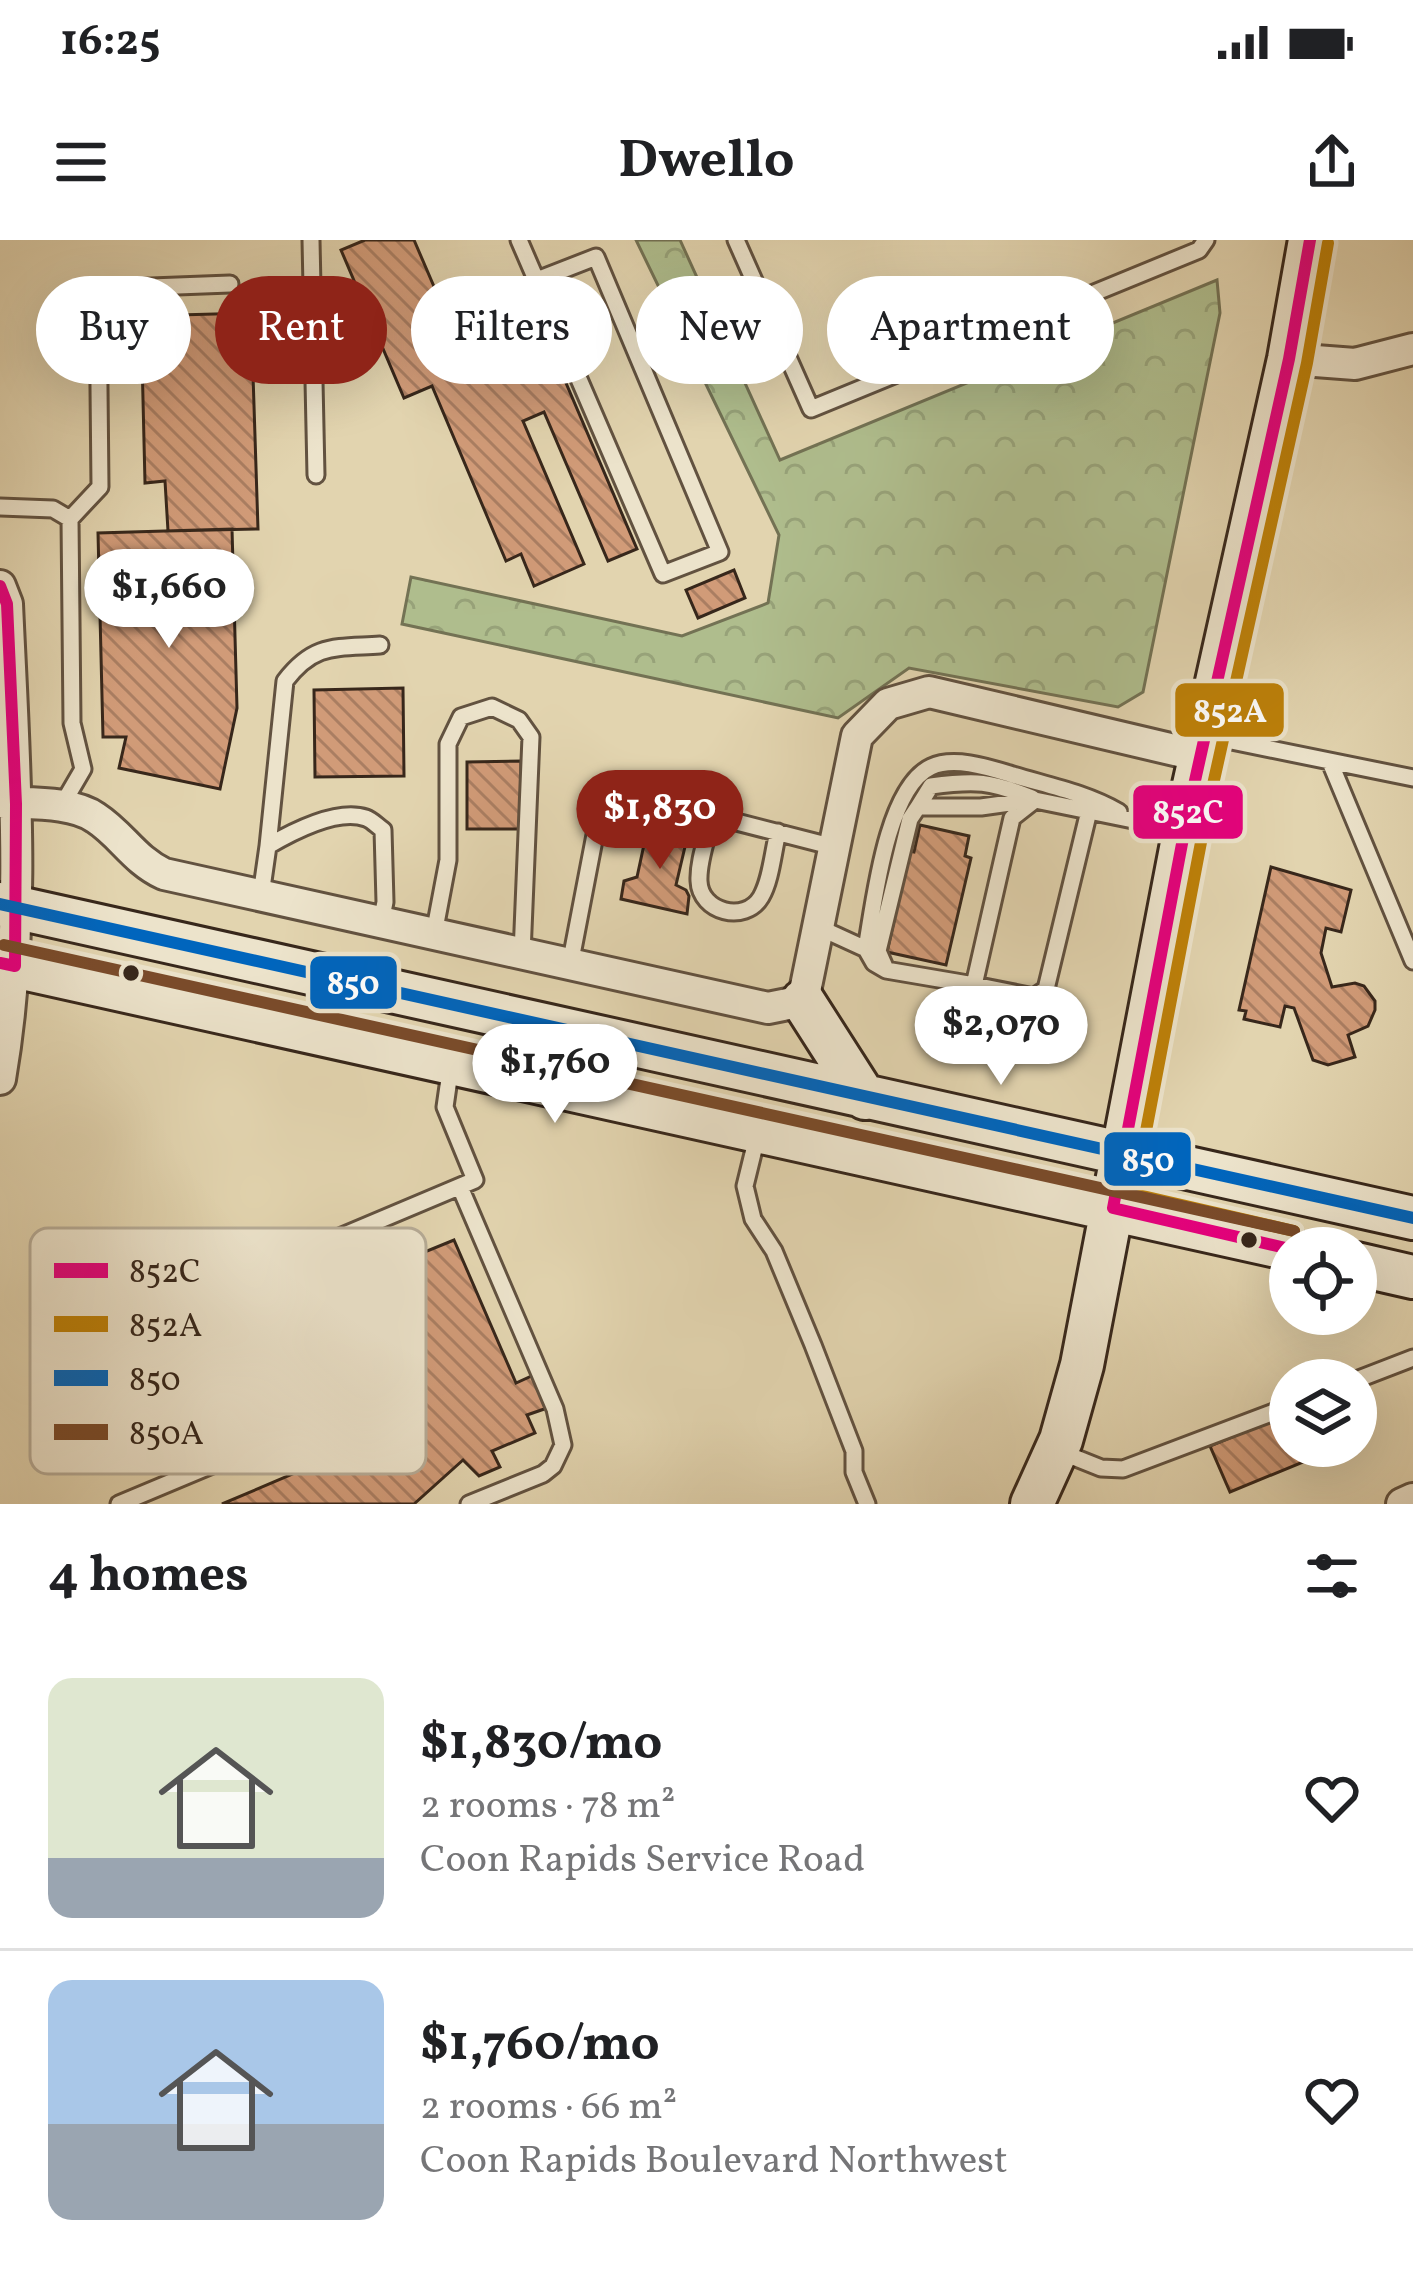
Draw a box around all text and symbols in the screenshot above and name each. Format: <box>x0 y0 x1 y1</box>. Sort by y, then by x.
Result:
text: 16:25 <box>60 11 161 74</box>
text: Dwello <box>618 125 795 200</box>
icon: menu <box>48 129 114 195</box>
icon: share <box>1299 129 1365 195</box>
chip: Buy <box>36 276 191 384</box>
chip: Rent <box>215 276 387 384</box>
chip: Filters <box>411 276 612 384</box>
chip: New <box>636 276 803 384</box>
chip: Apartment <box>827 276 1114 384</box>
pin: $1,660 <box>71 549 267 651</box>
text: $1,660 <box>111 561 227 615</box>
line badge: 852A <box>1173 681 1286 739</box>
text: 852A <box>1193 691 1267 737</box>
pin: $1,830 <box>562 770 758 872</box>
text: $1,830 <box>603 782 717 836</box>
line badge: 852C <box>1131 783 1245 841</box>
text: 852C <box>1152 792 1224 838</box>
line badge: 850 <box>308 954 399 1011</box>
unlabelled marker <box>120 962 142 984</box>
text: 850 <box>326 963 380 1009</box>
pin: $2,070 <box>903 986 1099 1088</box>
text: $2,070 <box>942 998 1060 1052</box>
pin: $1,760 <box>457 1024 653 1126</box>
text: $1,760 <box>499 1036 611 1090</box>
line badge: 850 <box>1102 1130 1193 1188</box>
text: 850 <box>1121 1140 1175 1186</box>
map controls <box>1269 1227 1377 1467</box>
button: locate <box>1269 1227 1377 1335</box>
legend <box>30 1228 426 1474</box>
unlabelled marker <box>1238 1229 1260 1251</box>
text: 852C <box>129 1251 201 1297</box>
text: 852A <box>129 1305 202 1351</box>
text: 850 <box>129 1359 180 1405</box>
button: layers <box>1269 1359 1377 1467</box>
text: 850A <box>129 1413 204 1459</box>
text: 4 homes <box>48 1541 249 1612</box>
icon: filters <box>1299 1543 1365 1609</box>
text: $1,830/mo <box>420 1709 662 1780</box>
icon: home <box>144 1726 288 1870</box>
icon: heart <box>1299 1765 1365 1831</box>
text: 2 rooms · 78 m² <box>420 1780 675 1834</box>
text: Coon Rapids Service Road <box>420 1834 865 1888</box>
text: $1,760/mo <box>420 2010 660 2081</box>
icon: home <box>144 2028 288 2172</box>
icon: heart <box>1299 2067 1365 2133</box>
text: 2 rooms · 66 m² <box>420 2081 677 2135</box>
text: Coon Rapids Boulevard Northwest <box>420 2135 1008 2189</box>

